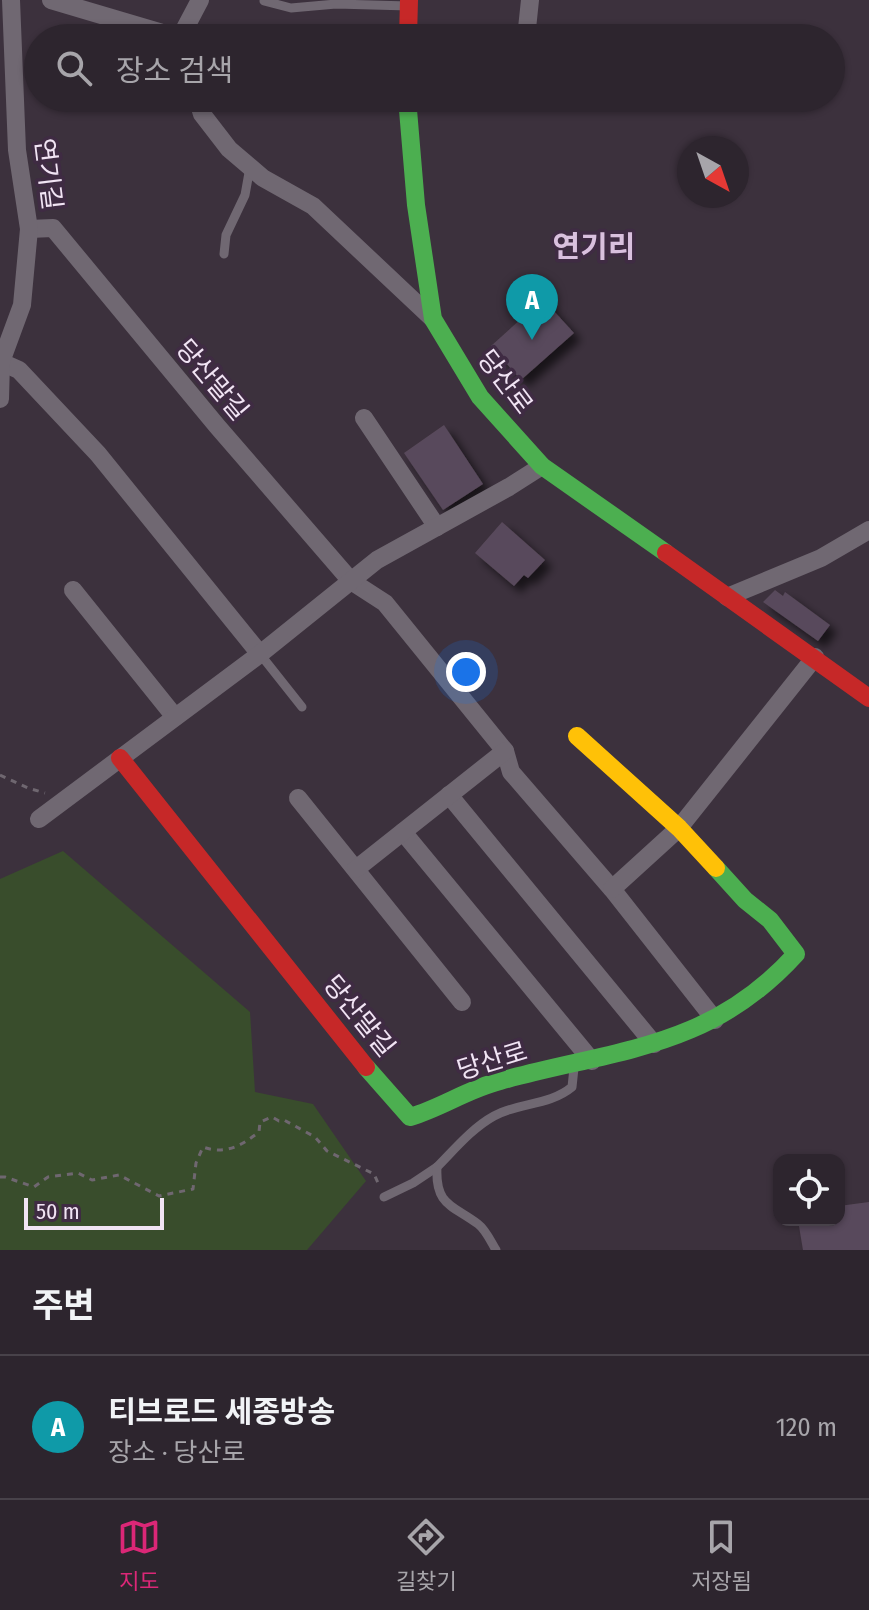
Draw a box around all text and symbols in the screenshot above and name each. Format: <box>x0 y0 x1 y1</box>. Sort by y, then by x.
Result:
search box <box>24 24 845 112</box>
icon: search <box>52 46 96 90</box>
text: 장소 검색 <box>116 53 233 89</box>
street label: 연기길 <box>28 136 68 212</box>
north arrow <box>677 136 749 208</box>
district label: 연기리 <box>553 229 635 265</box>
pin: A <box>506 274 558 340</box>
street label: 당산말길 <box>169 333 255 427</box>
street label: 당산로 <box>471 344 539 420</box>
your location <box>446 652 486 692</box>
street label: 당산말길 <box>317 969 401 1063</box>
street label: 당산로 <box>453 1036 531 1086</box>
map controls <box>773 1154 845 1226</box>
button: locate <box>773 1154 845 1226</box>
scale bar <box>24 1194 164 1230</box>
text: 50 m <box>36 1198 80 1225</box>
text: 주변 <box>32 1285 95 1326</box>
text: 티브로드 세종방송 <box>108 1394 335 1430</box>
text: A <box>51 1412 65 1443</box>
text: 120 m <box>776 1412 837 1443</box>
text: 장소 · 당산로 <box>108 1437 245 1468</box>
tab: 지도 <box>117 1515 161 1595</box>
tab: 길찾기 <box>396 1515 456 1595</box>
tab: 저장됨 <box>691 1515 752 1595</box>

